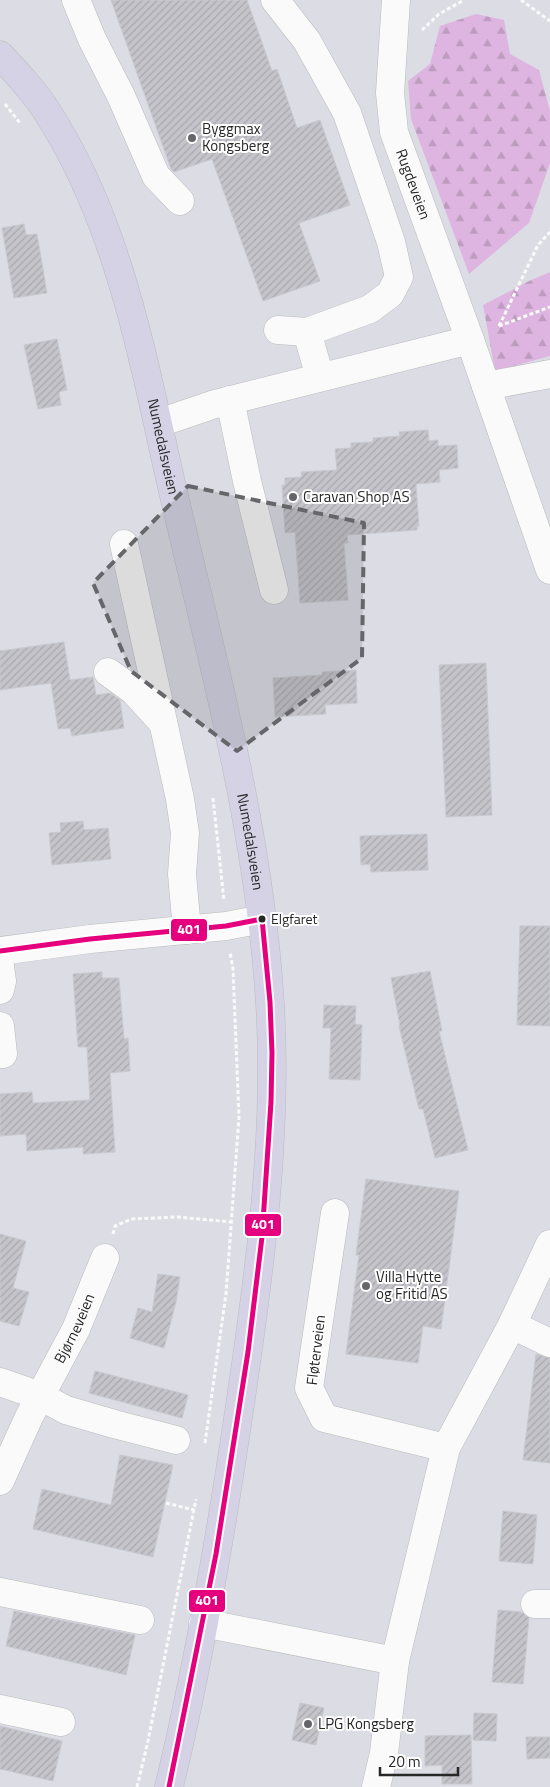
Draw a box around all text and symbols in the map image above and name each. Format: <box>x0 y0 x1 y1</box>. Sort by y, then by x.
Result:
place label: Byggmax Kongsberg <box>202 117 270 157</box>
marker: Byggmax Kongsberg <box>186 132 198 144</box>
street label: Rugdeveien <box>390 145 437 223</box>
street label: Numedalsveien <box>142 396 185 496</box>
place label: Caravan Shop AS <box>303 485 410 508</box>
marker: Caravan Shop AS <box>287 491 299 503</box>
street label: Numedalsveien <box>231 791 270 892</box>
place label: Elgfaret <box>271 908 318 929</box>
marker: Elgfaret <box>257 914 267 924</box>
line badge: 401 <box>170 918 208 942</box>
text: 401 <box>177 918 201 939</box>
line badge: 401 <box>244 1213 282 1237</box>
text: 401 <box>251 1213 275 1234</box>
place label: Villa Hytte og Fritid AS <box>376 1265 448 1305</box>
marker: Villa Hytte og Fritid AS <box>360 1280 372 1292</box>
street label: Bjørneveien <box>48 1290 100 1367</box>
street label: Fløterveien <box>300 1313 331 1386</box>
line badge: 401 <box>188 1589 226 1613</box>
text: 401 <box>195 1589 219 1610</box>
place label: LPG Kongsberg <box>318 1712 414 1735</box>
marker: LPG Kongsberg <box>302 1718 314 1730</box>
scale bar <box>380 1744 458 1776</box>
text: 20 m <box>388 1750 421 1773</box>

